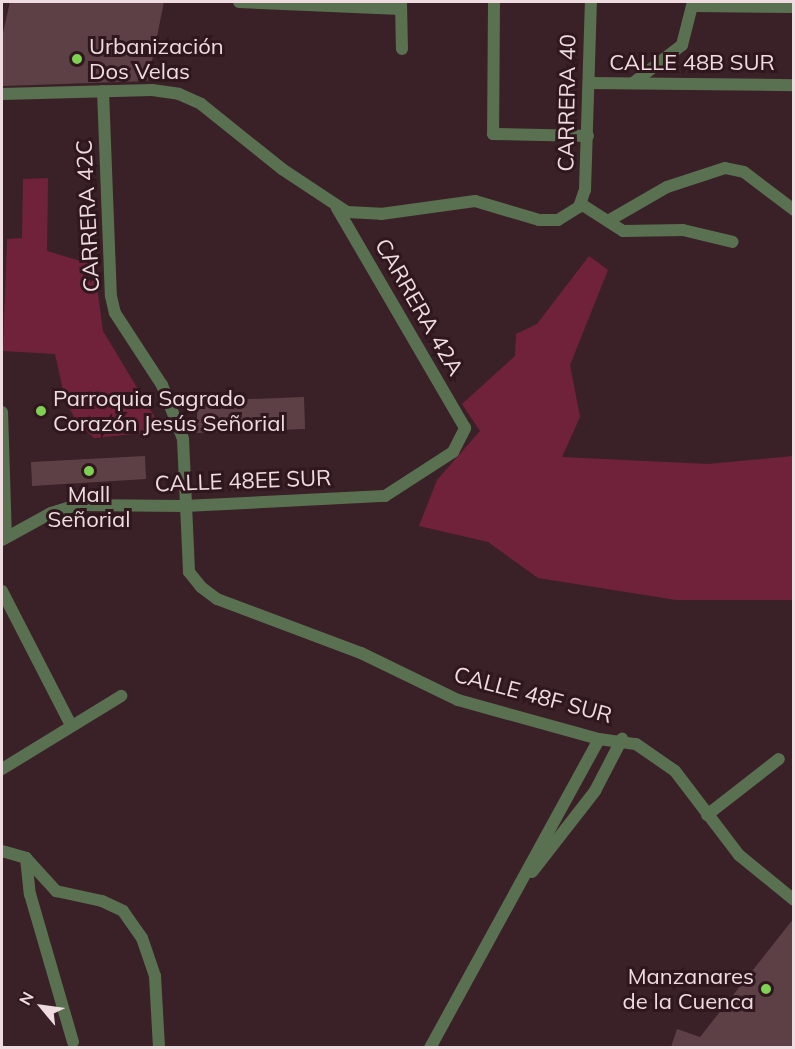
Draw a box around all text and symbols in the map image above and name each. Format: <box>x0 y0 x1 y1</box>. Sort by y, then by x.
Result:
place label: Urbanización Dos Velas <box>89 33 224 84</box>
street label: CARRERA 40 <box>553 34 581 172</box>
street label: CALLE 48B SUR <box>609 50 775 76</box>
marker: Urbanización Dos Velas <box>70 52 84 66</box>
street label: CARRERA 42C <box>71 139 105 293</box>
street label: CARRERA 42A <box>369 234 469 380</box>
place label: Parroquia Sagrado Corazón Jesús Señorial <box>53 385 286 436</box>
marker: Parroquia Sagrado Corazón Jesús Señorial <box>34 404 48 418</box>
marker: Mall Señorial <box>82 464 96 478</box>
street label: CALLE 48EE SUR <box>154 465 332 497</box>
place label: Mall Señorial <box>48 481 130 532</box>
street label: CALLE 48F SUR <box>451 661 615 729</box>
place label: Manzanares de la Cuenca <box>623 963 754 1014</box>
north arrow <box>12 977 72 1037</box>
marker: Manzanares de la Cuenca <box>759 982 773 996</box>
text: N <box>15 988 38 1008</box>

